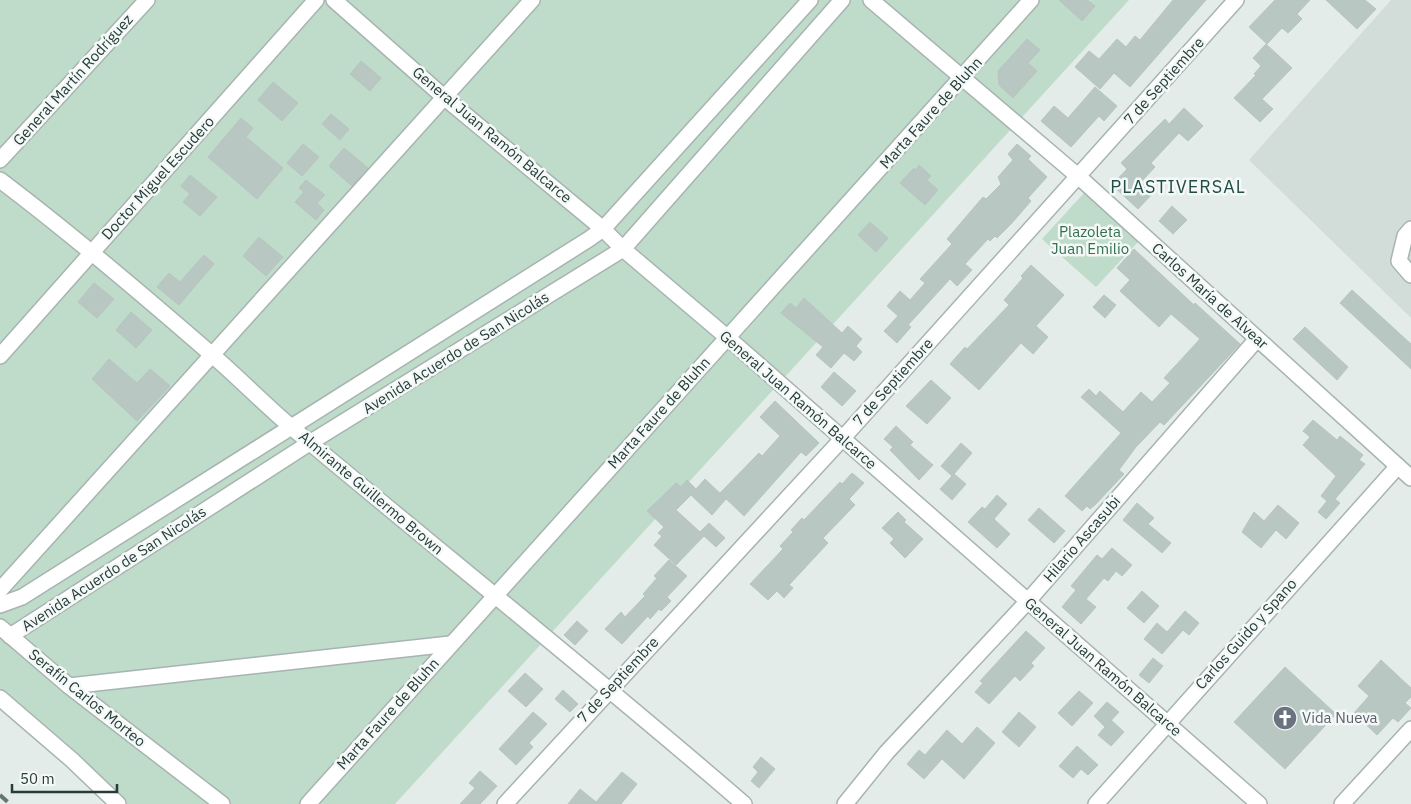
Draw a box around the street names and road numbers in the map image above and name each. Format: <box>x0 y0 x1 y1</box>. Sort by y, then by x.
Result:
street label: General Martín Rodríguez <box>9 10 137 149</box>
street label: 7 de Septiembre <box>1119 33 1208 128</box>
street label: Marta Faure de Bluhn <box>875 53 986 173</box>
street label: General Juan Ramón Balcarce <box>409 62 576 207</box>
street label: Doctor Miguel Escudero <box>97 112 218 243</box>
street label: Carlos María de Alvear <box>1148 238 1273 353</box>
street label: Avenida Acuerdo de San Nicolás <box>359 287 552 418</box>
street label: General Juan Ramón Balcarce <box>716 326 881 473</box>
street label: 7 de Septiembre <box>848 334 937 429</box>
street label: Marta Faure de Bluhn <box>603 353 714 473</box>
street label: Almirante Guillermo Brown <box>295 427 447 559</box>
street label: Hilario Ascasubi <box>1039 492 1124 586</box>
street label: Avenida Acuerdo de San Nicolás <box>18 502 210 635</box>
street label: Carlos Guido y Spano <box>1191 574 1300 693</box>
street label: General Juan Ramón Balcarce <box>1021 593 1186 740</box>
street label: 7 de Septiembre <box>573 632 663 727</box>
street label: Serafín Carlos Morteo <box>25 645 150 751</box>
street label: Marta Faure de Bluhn <box>332 654 443 774</box>

